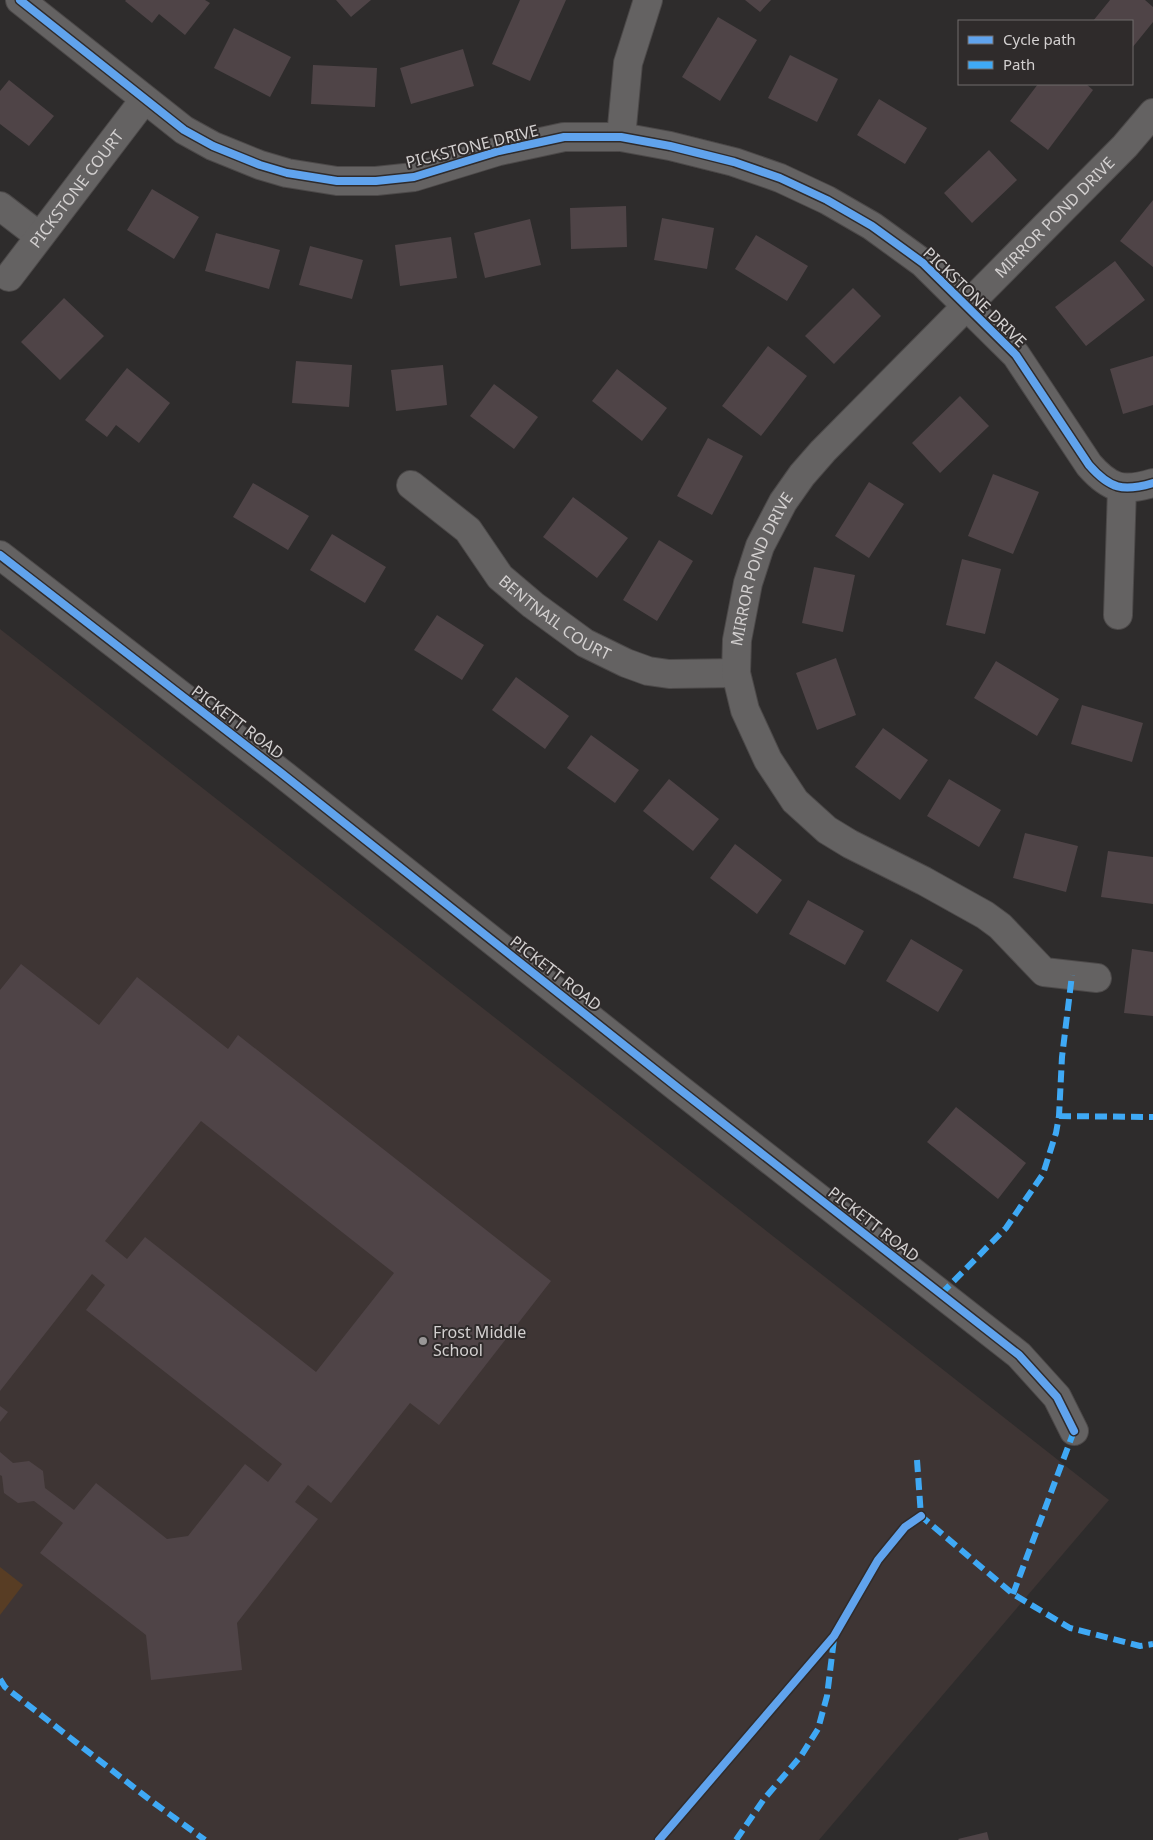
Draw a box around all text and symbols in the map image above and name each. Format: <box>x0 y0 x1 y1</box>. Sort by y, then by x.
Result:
legend <box>958 20 1133 85</box>
text: Cycle path <box>1003 29 1076 49</box>
text: Path <box>1003 54 1035 74</box>
street label: PICKSTONE DRIVE <box>403 119 541 173</box>
street label: PICKSTONE COURT <box>24 125 129 252</box>
street label: MIRROR POND DRIVE <box>990 152 1119 283</box>
street label: PICKSTONE DRIVE <box>919 242 1031 352</box>
street label: MIRROR POND DRIVE <box>725 487 798 648</box>
street label: BENTNAIL COURT <box>494 570 615 665</box>
street label: PICKETT ROAD <box>187 680 289 764</box>
street label: PICKETT ROAD <box>506 930 606 1016</box>
street label: PICKETT ROAD <box>824 1181 924 1267</box>
place label: Frost Middle School <box>433 1321 526 1361</box>
marker: Frost Middle School <box>417 1335 429 1347</box>

